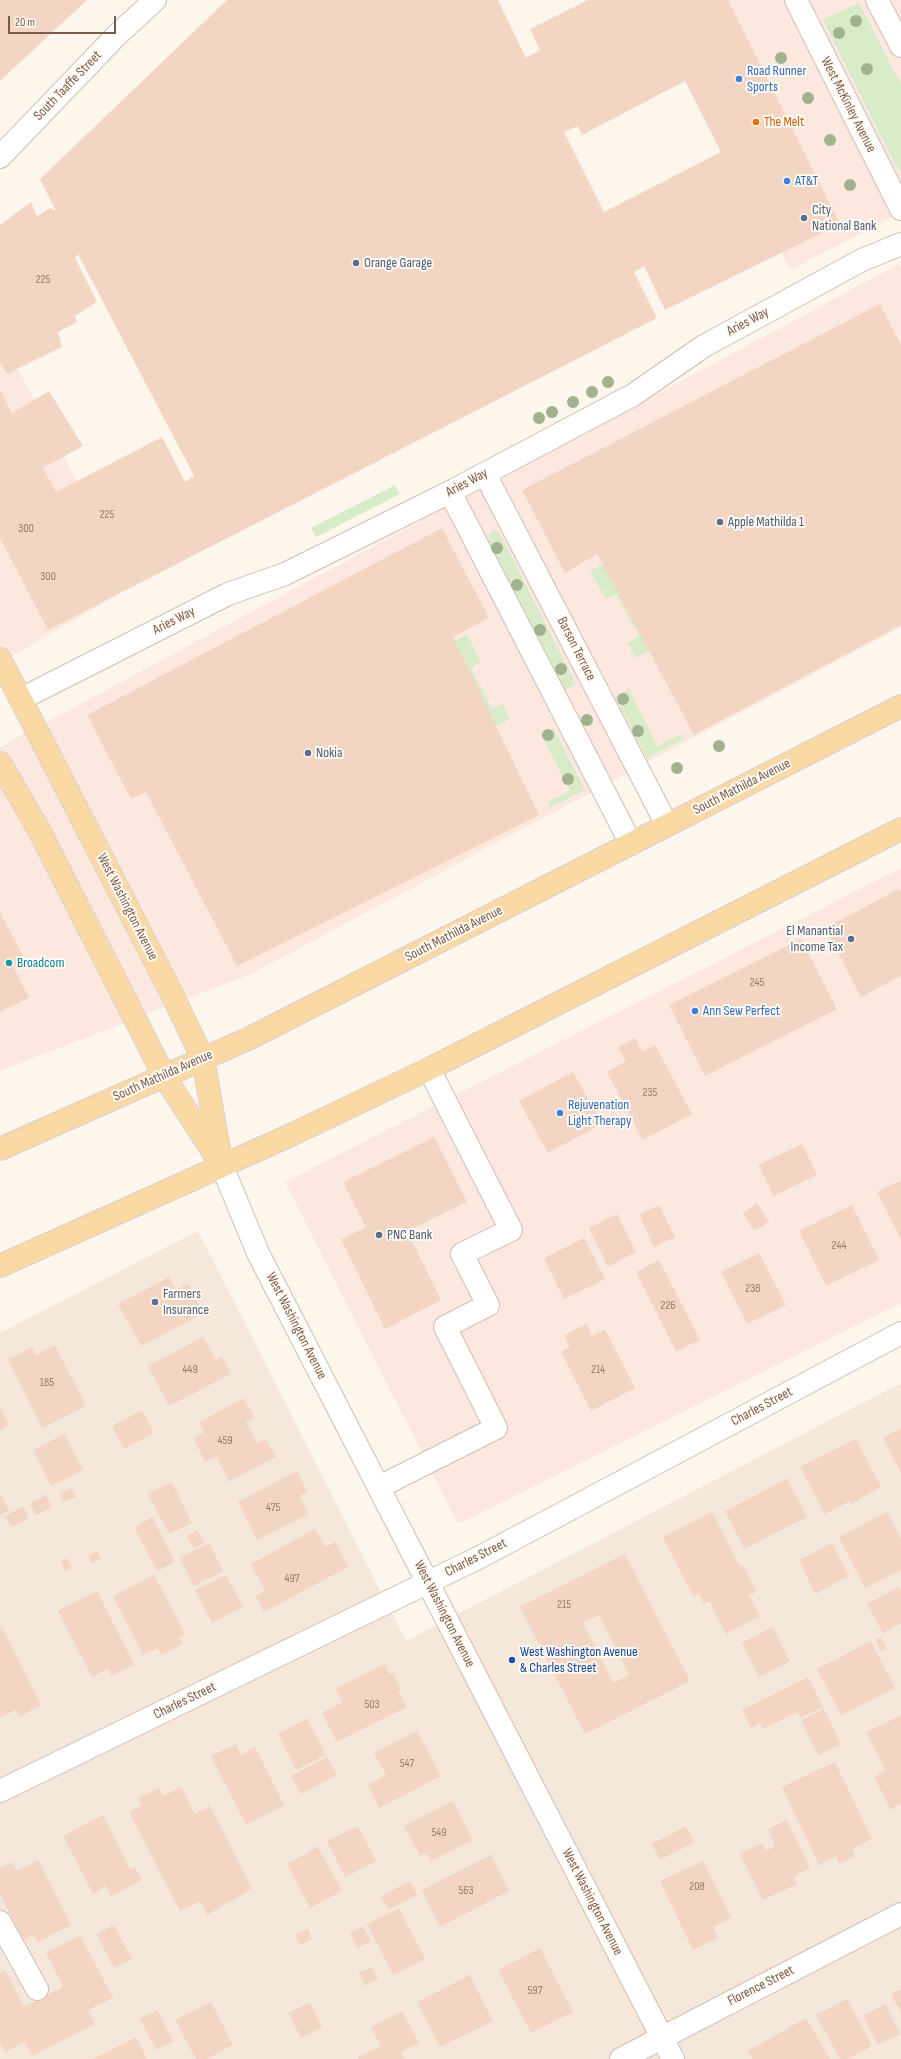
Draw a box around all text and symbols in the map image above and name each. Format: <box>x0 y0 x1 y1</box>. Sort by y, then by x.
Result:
scale bar <box>10 8 118 34</box>
text: 20 m <box>15 15 35 30</box>
street label: South Taaffe Street <box>30 48 106 124</box>
street label: West McKinley Avenue <box>817 54 879 156</box>
place label: Road Runner Sports <box>747 63 806 96</box>
marker: Road Runner Sports <box>734 74 744 84</box>
place label: The Melt <box>764 114 804 130</box>
marker: The Melt <box>751 117 761 127</box>
place label: AT&T <box>795 173 818 189</box>
marker: AT&T <box>782 176 792 186</box>
place label: City National Bank <box>812 202 876 234</box>
marker: City National Bank <box>799 213 809 223</box>
place label: Orange Garage <box>364 255 432 271</box>
marker: Orange Garage <box>351 258 361 268</box>
house number: 225 <box>36 273 50 287</box>
street label: Aries Way <box>724 304 772 340</box>
street label: Aries Way <box>443 465 491 501</box>
house number: 225 <box>100 508 114 522</box>
place label: Apple Mathilda 1 <box>728 514 804 530</box>
marker: Apple Mathilda 1 <box>715 517 725 527</box>
house number: 300 <box>18 522 34 536</box>
house number: 300 <box>40 570 56 584</box>
street label: Aries Way <box>150 603 198 639</box>
street label: Barson Terrace <box>553 614 599 684</box>
place label: Nokia <box>316 745 342 761</box>
marker: Nokia <box>303 748 313 758</box>
street label: South Mathilda Avenue <box>691 755 793 819</box>
street label: West Washington Avenue <box>93 851 161 963</box>
street label: South Mathilda Avenue <box>403 902 505 966</box>
place label: El Manantial Income Tax <box>786 923 843 956</box>
marker: El Manantial Income Tax <box>846 934 856 944</box>
place label: Broadcom <box>17 955 64 971</box>
marker: Broadcom <box>4 958 14 968</box>
house number: 245 <box>750 976 764 990</box>
place label: Ann Sew Perfect <box>703 1003 780 1019</box>
marker: Ann Sew Perfect <box>690 1006 700 1016</box>
street label: South Mathilda Avenue <box>111 1047 215 1105</box>
house number: 235 <box>643 1086 657 1100</box>
place label: Rejuvenation Light Therapy <box>568 1097 631 1130</box>
marker: Rejuvenation Light Therapy <box>555 1108 565 1118</box>
place label: PNC Bank <box>387 1227 432 1243</box>
marker: PNC Bank <box>374 1230 384 1240</box>
house number: 244 <box>832 1239 846 1253</box>
street label: West Washington Avenue <box>262 1270 330 1382</box>
house number: 238 <box>745 1282 761 1296</box>
place label: Farmers Insurance <box>163 1286 209 1318</box>
marker: Farmers Insurance <box>150 1297 160 1307</box>
house number: 226 <box>660 1299 676 1313</box>
house number: 449 <box>182 1363 198 1377</box>
house number: 214 <box>591 1363 605 1377</box>
house number: 185 <box>40 1376 54 1390</box>
street label: Charles Street <box>728 1384 796 1430</box>
house number: 459 <box>217 1434 233 1448</box>
house number: 475 <box>266 1501 280 1515</box>
street label: Charles Street <box>442 1535 510 1581</box>
street label: West Washington Avenue <box>410 1558 478 1670</box>
house number: 497 <box>284 1572 300 1586</box>
house number: 215 <box>557 1598 571 1612</box>
place label: West Washington Avenue & Charles Street <box>520 1644 638 1676</box>
marker: West Washington Avenue & Charles Street <box>507 1655 517 1665</box>
street label: Charles Street <box>151 1679 219 1723</box>
house number: 503 <box>364 1698 380 1712</box>
house number: 547 <box>400 1757 414 1771</box>
house number: 549 <box>431 1826 447 1840</box>
street label: West Washington Avenue <box>558 1846 626 1958</box>
house number: 208 <box>689 1880 705 1894</box>
house number: 563 <box>458 1884 474 1898</box>
street label: Florence Street <box>725 1962 797 2010</box>
house number: 597 <box>528 1984 542 1998</box>

